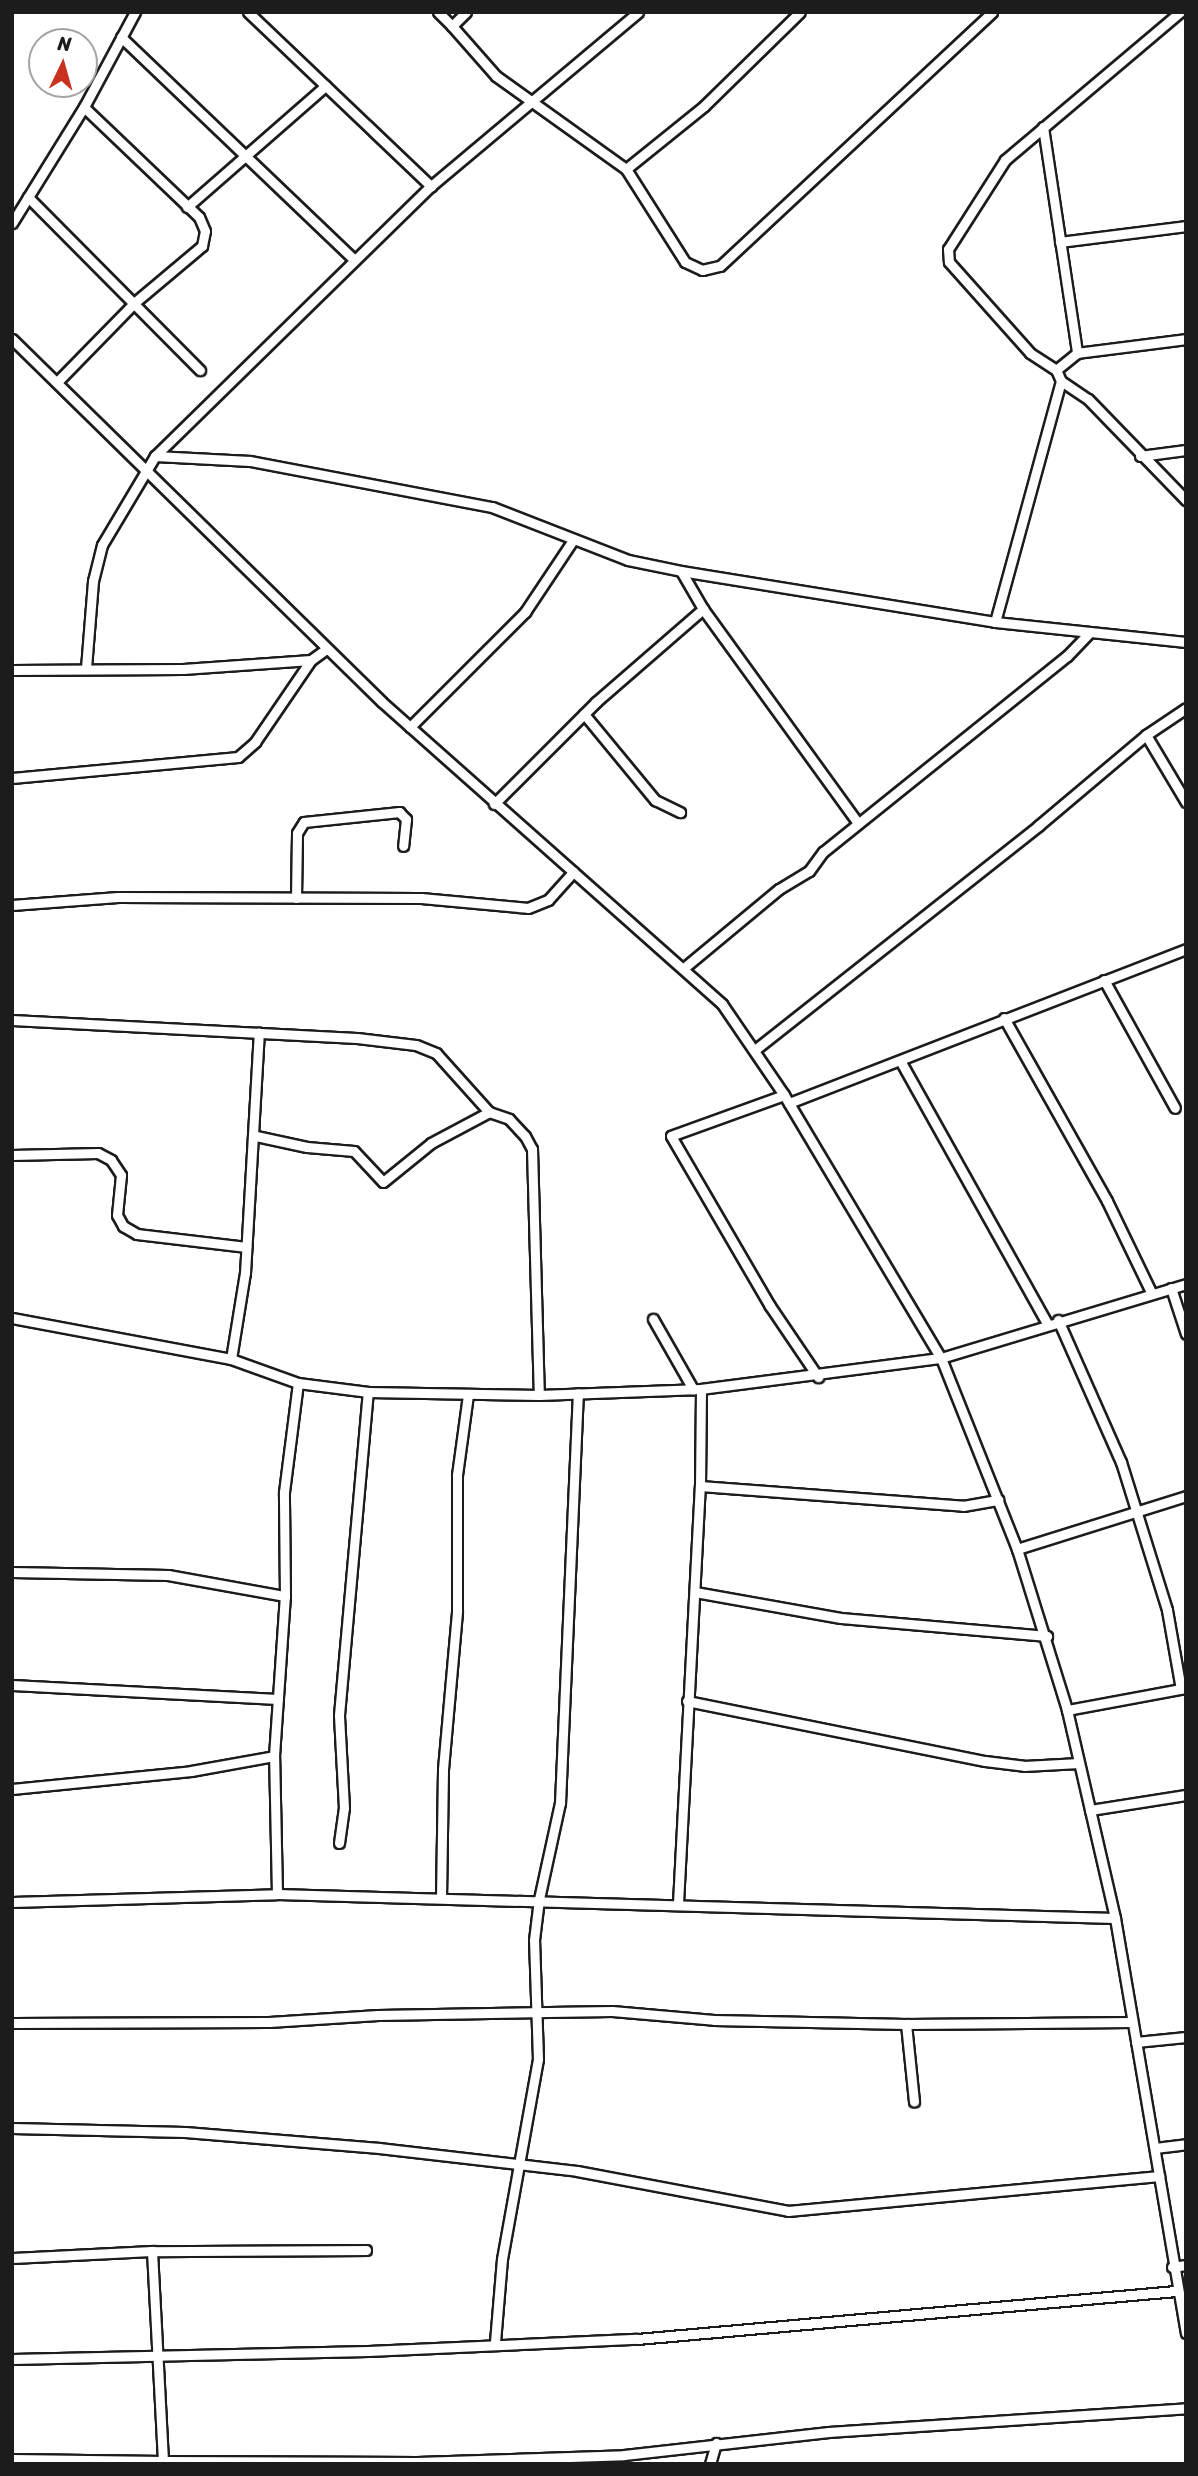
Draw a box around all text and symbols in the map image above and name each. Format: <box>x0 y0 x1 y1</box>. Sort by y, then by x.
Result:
text: N <box>57 27 73 61</box>
north arrow <box>28 28 98 98</box>

